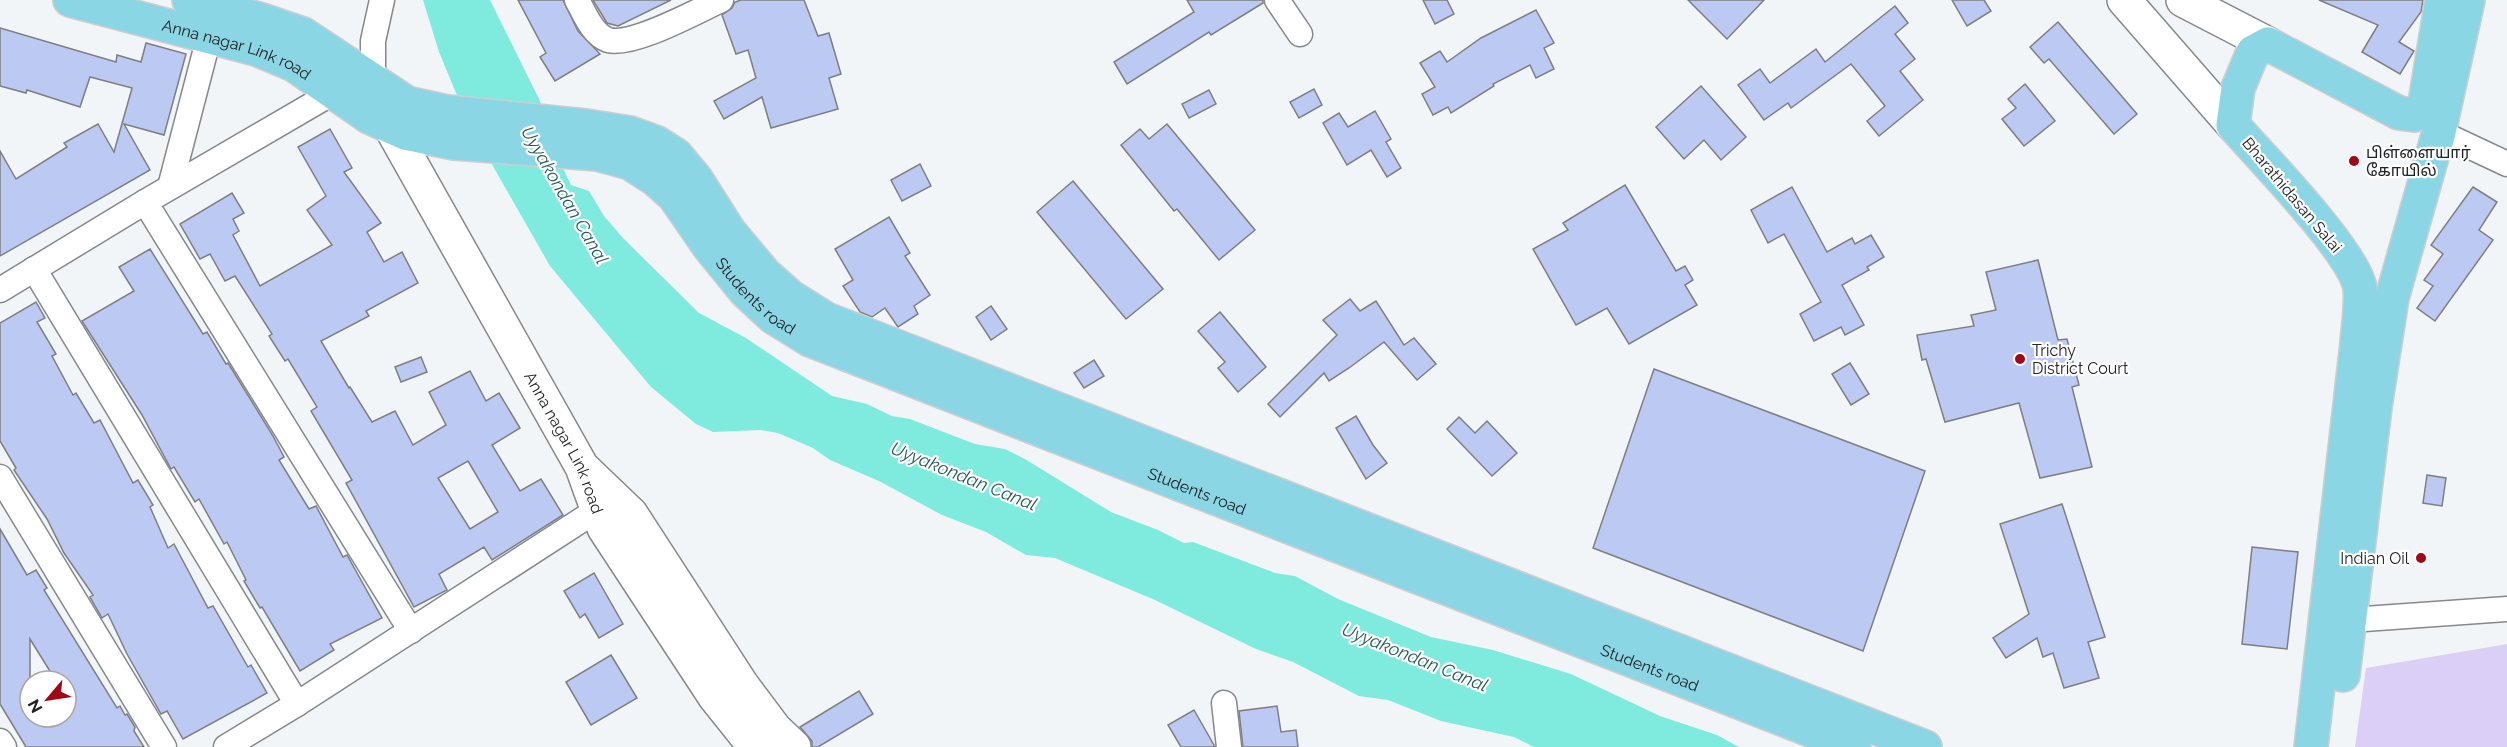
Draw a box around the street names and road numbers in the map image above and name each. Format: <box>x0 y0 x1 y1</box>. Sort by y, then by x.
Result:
street label: Anna nagar Link road <box>160 15 315 84</box>
street label: Bharathidasan Salai <box>2238 133 2346 257</box>
street label: Students road <box>712 253 799 338</box>
street label: Anna nagar Link road <box>521 368 607 516</box>
street label: Students road <box>1145 463 1249 519</box>
street label: Students road <box>1598 640 1702 695</box>

